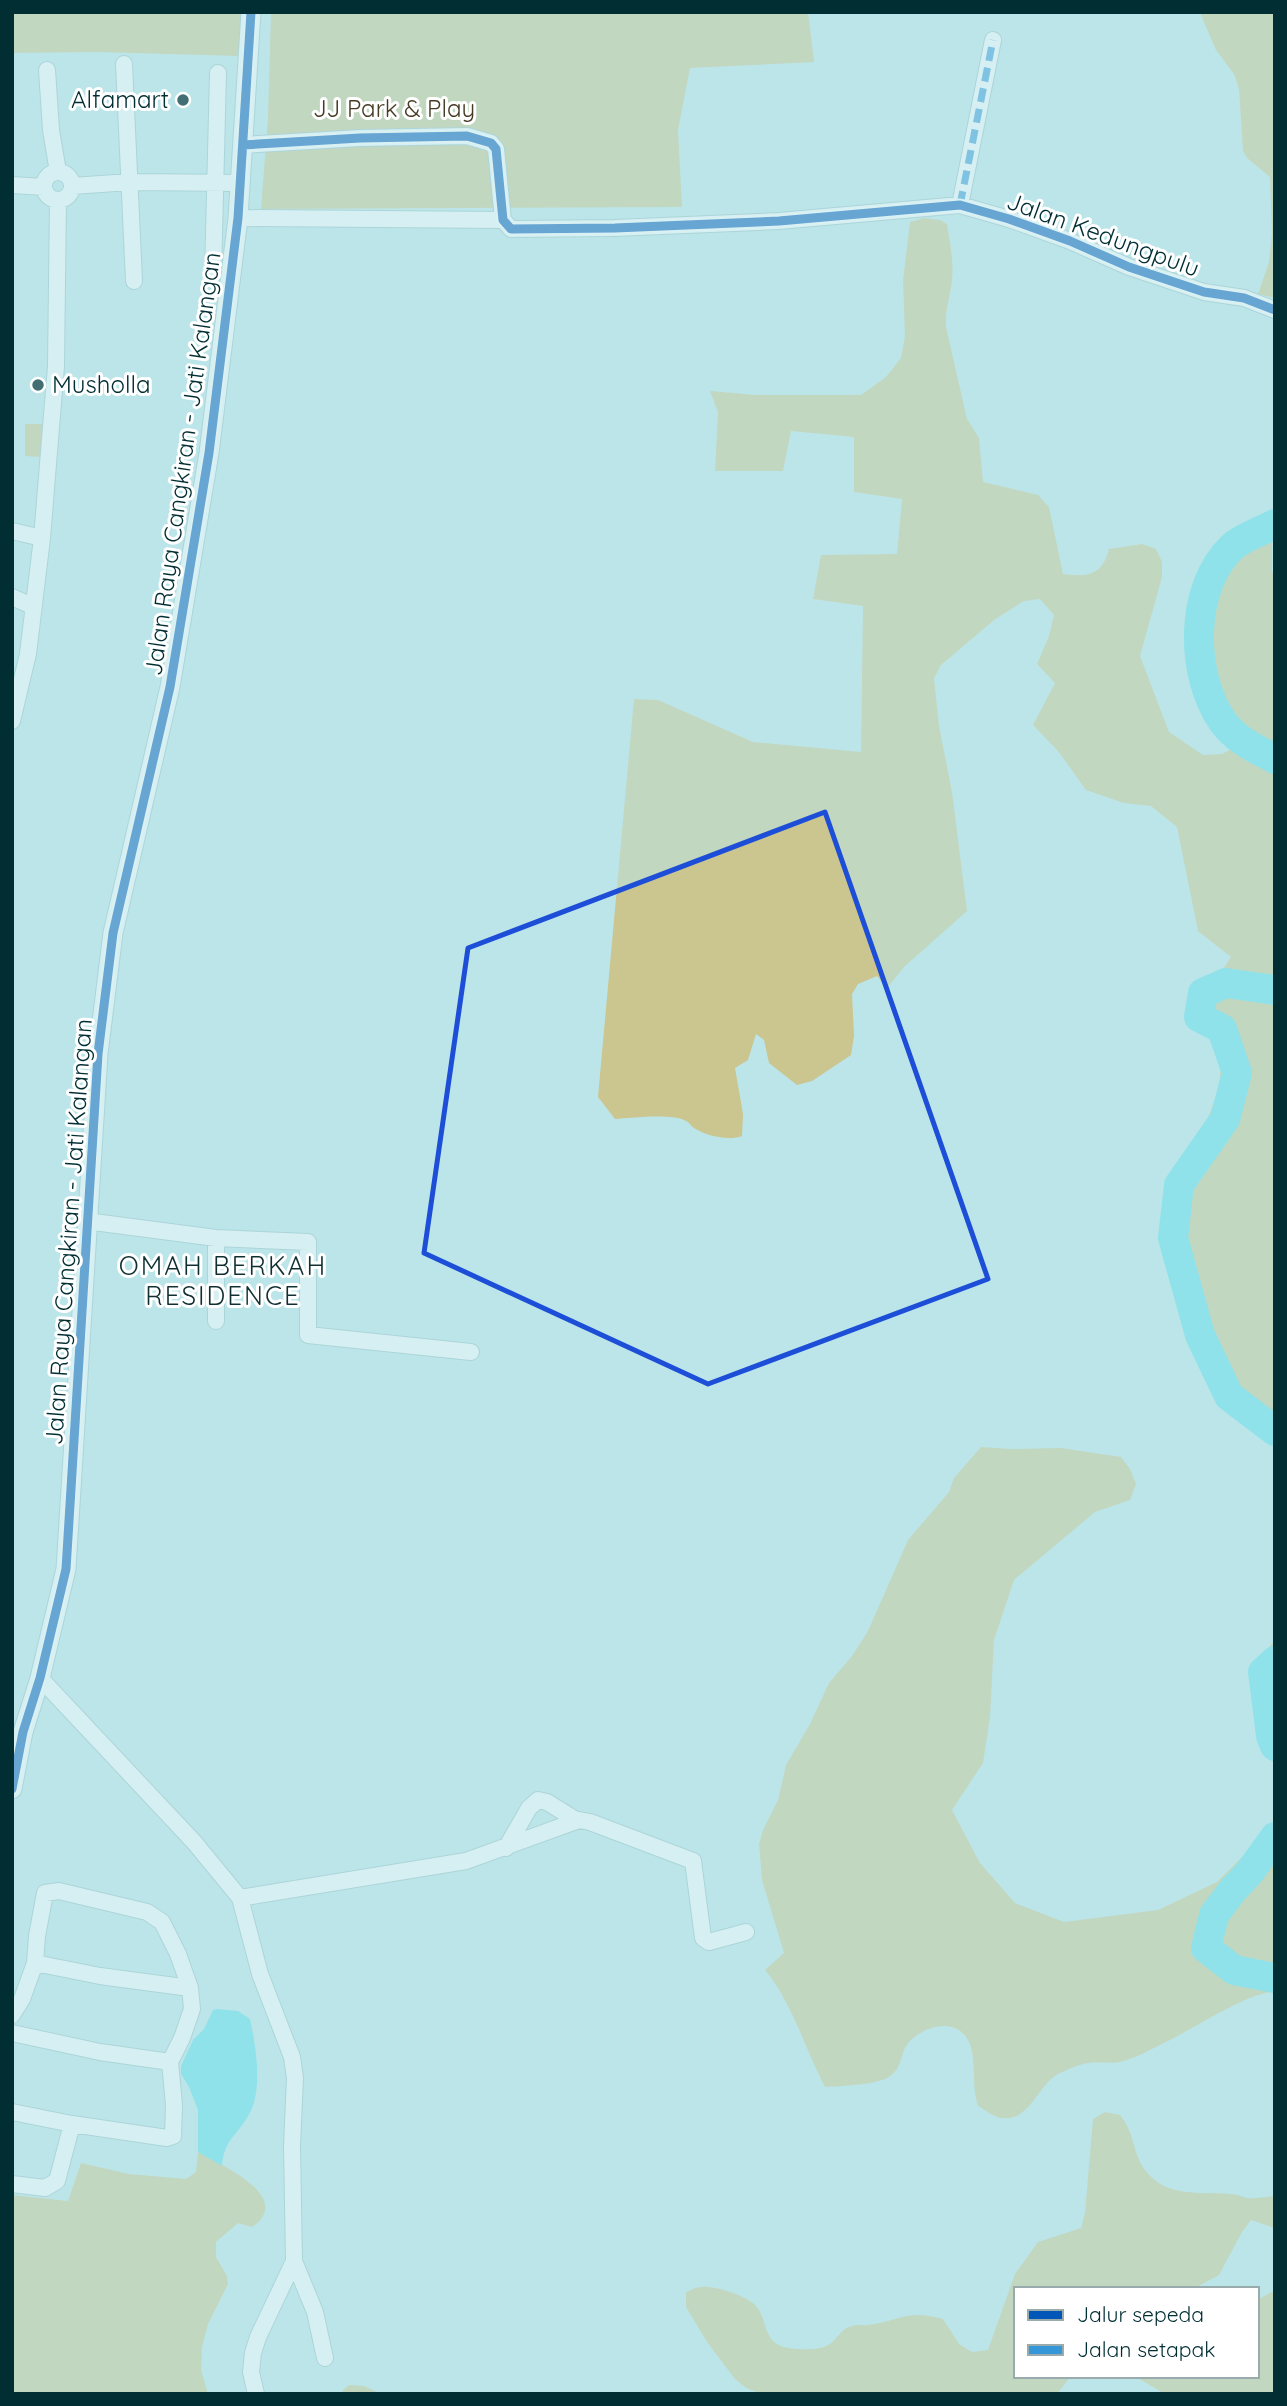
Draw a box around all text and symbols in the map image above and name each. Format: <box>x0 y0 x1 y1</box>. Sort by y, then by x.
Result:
place label: Alfamart <box>71 84 169 114</box>
marker: Alfamart <box>175 92 191 108</box>
park label: JJ Park & Play <box>313 93 475 123</box>
street label: Jalan Kedungpulu <box>1003 185 1204 283</box>
street label: Jalan Raya Cangkiran - Jati Kalangan <box>137 250 227 677</box>
place label: Musholla <box>52 369 150 399</box>
marker: Musholla <box>30 377 46 393</box>
street label: Jalan Raya Cangkiran - Jati Kalangan <box>38 1018 98 1446</box>
district label: OMAH BERKAH RESIDENCE <box>119 1249 327 1312</box>
legend <box>1014 2287 1259 2378</box>
text: Jalur sepeda <box>1077 2301 1204 2327</box>
text: Jalan setapak <box>1077 2336 1215 2362</box>

